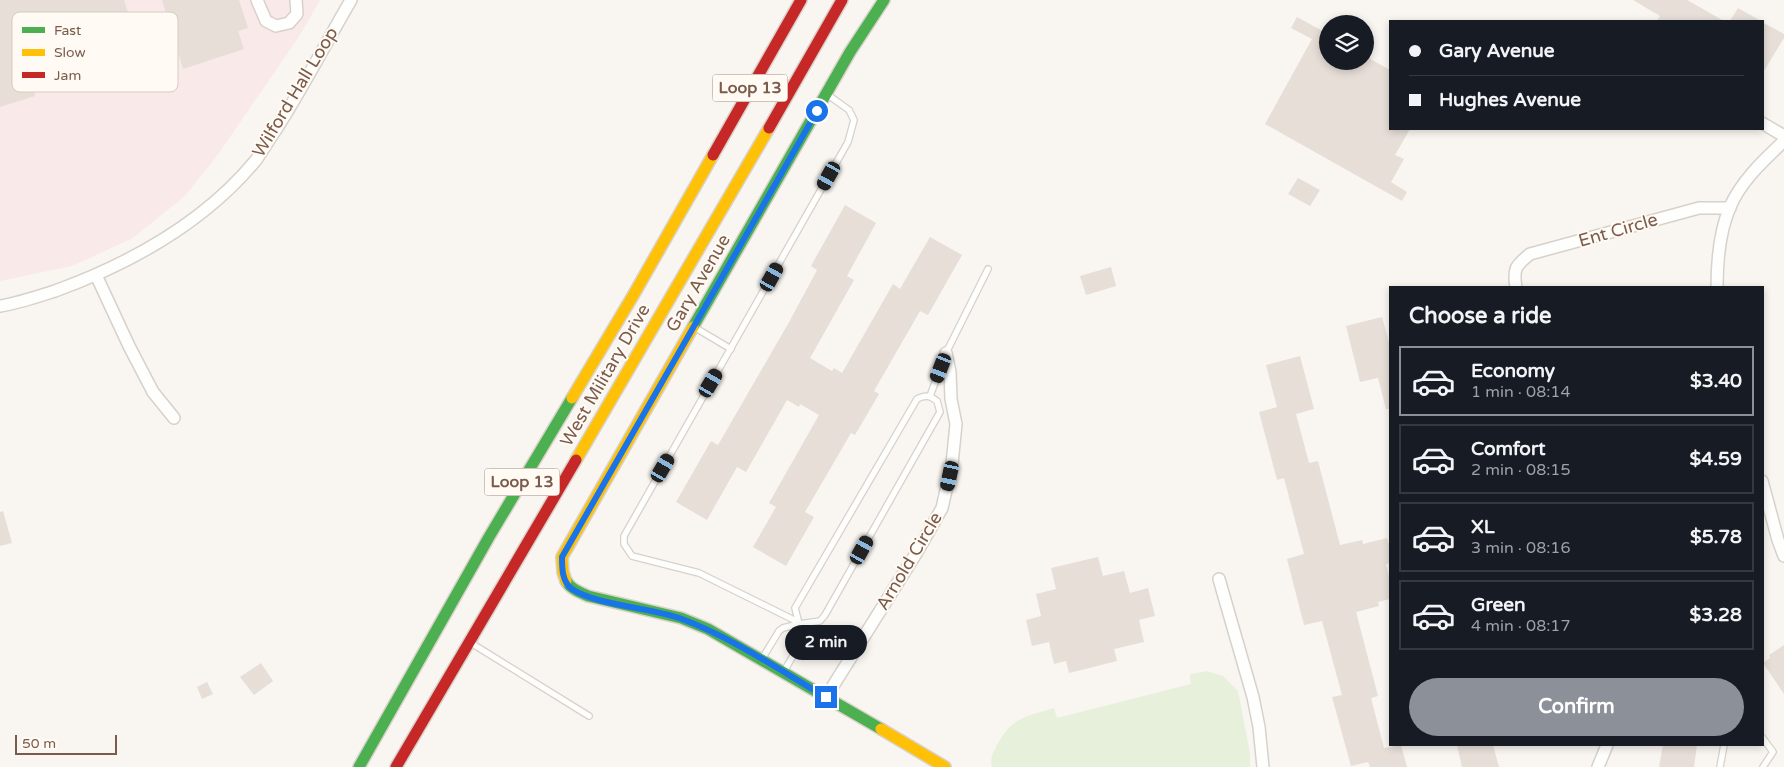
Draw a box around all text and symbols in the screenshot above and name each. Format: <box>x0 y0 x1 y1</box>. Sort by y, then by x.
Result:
legend <box>12 12 178 92</box>
map controls <box>1319 15 1374 70</box>
button: layers <box>1319 15 1374 70</box>
text: Fast <box>54 22 82 39</box>
street label: Wilford Hall Loop <box>247 23 343 161</box>
text: Gary Avenue <box>1439 40 1554 62</box>
text: Slow <box>54 44 86 61</box>
text: Jam <box>54 67 81 84</box>
road number: Loop 13 <box>712 75 788 102</box>
text: Hughes Avenue <box>1439 89 1581 111</box>
route start <box>806 100 828 122</box>
car <box>815 159 842 193</box>
street label: Ent Circle <box>1576 208 1660 252</box>
street label: Gary Avenue <box>661 230 735 336</box>
car <box>758 260 785 294</box>
street label: West Military Drive <box>555 300 655 450</box>
text: Choose a ride <box>1409 303 1552 329</box>
car <box>928 351 953 385</box>
icon: car <box>1411 359 1456 404</box>
text: Economy <box>1471 360 1555 382</box>
car <box>697 366 724 400</box>
text: $3.40 <box>1690 370 1742 392</box>
text: 1 min · 08:14 <box>1471 382 1570 402</box>
icon: car <box>1411 437 1456 482</box>
text: Comfort <box>1471 438 1545 460</box>
text: $4.59 <box>1690 448 1742 470</box>
car <box>649 451 676 485</box>
car <box>939 460 960 492</box>
text: 2 min · 08:15 <box>1471 460 1570 480</box>
road number: Loop 13 <box>484 468 560 496</box>
street label: Arnold Circle <box>871 508 947 614</box>
icon: car <box>1411 515 1456 560</box>
text: XL <box>1471 516 1495 538</box>
text: $5.78 <box>1690 526 1742 548</box>
car <box>848 533 875 567</box>
text: 3 min · 08:16 <box>1471 538 1570 558</box>
icon: car <box>1411 593 1456 638</box>
text: Green <box>1471 594 1525 616</box>
text: $3.28 <box>1690 604 1742 626</box>
text: 4 min · 08:17 <box>1471 616 1570 636</box>
callout: 2 min <box>785 624 867 660</box>
text: 2 min <box>805 632 847 652</box>
button: Confirm <box>1409 678 1744 736</box>
route end <box>815 686 837 708</box>
scale bar <box>15 732 118 755</box>
text: 50 m <box>22 735 56 752</box>

